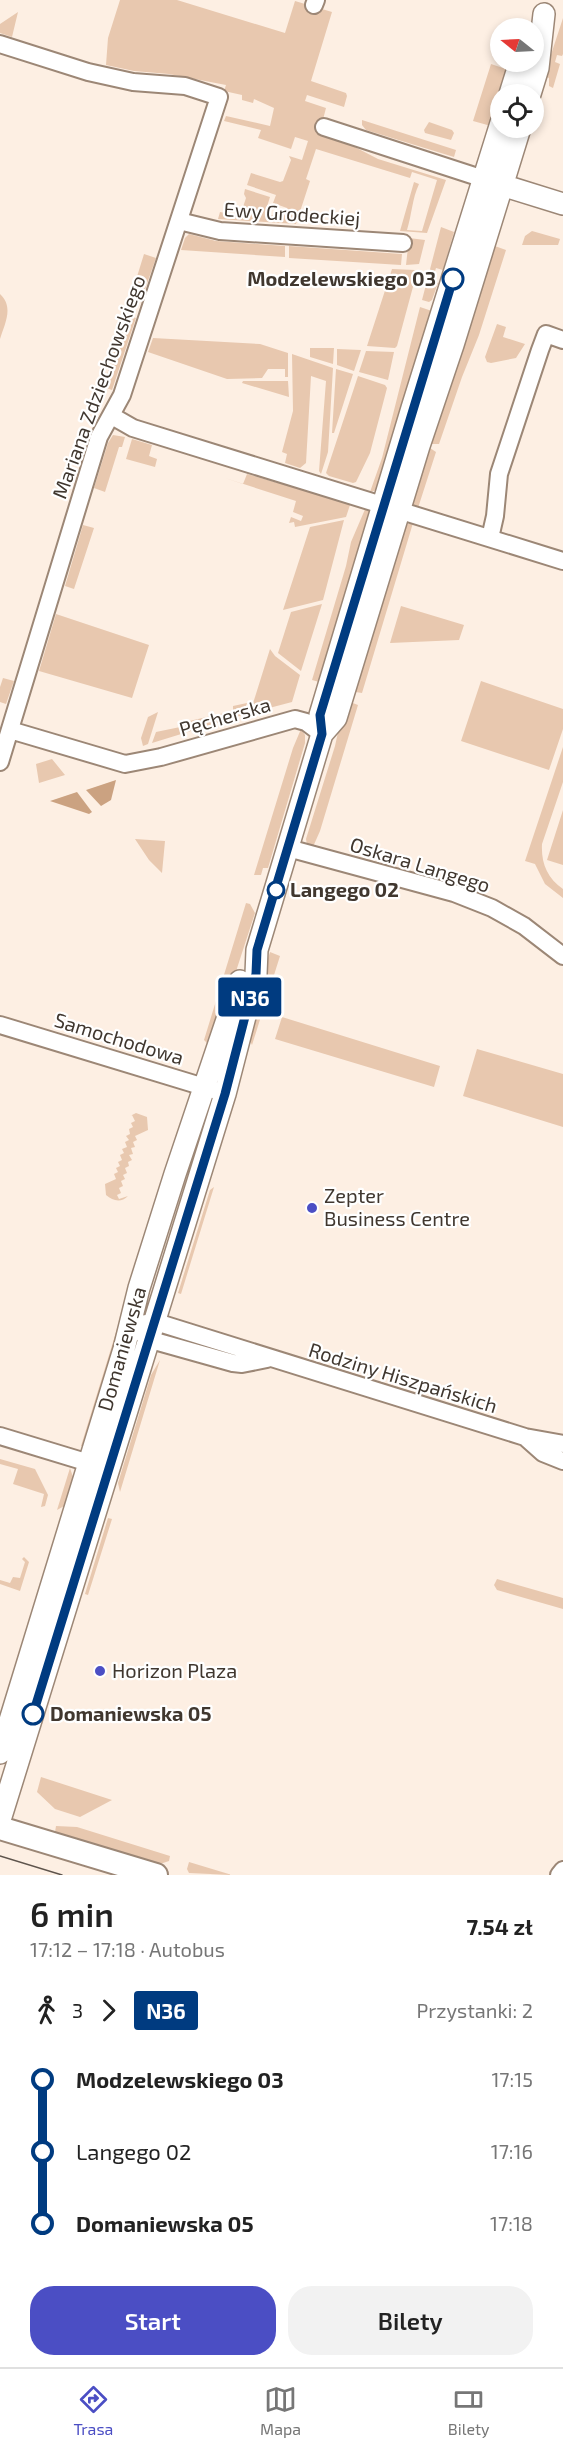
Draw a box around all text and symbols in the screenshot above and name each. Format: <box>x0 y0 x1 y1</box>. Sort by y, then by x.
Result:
north arrow <box>490 18 544 72</box>
map controls <box>490 18 544 138</box>
button: locate <box>490 84 544 138</box>
street label: Ewy Grodeckiej <box>223 196 361 230</box>
place label: Modzelewskiego 03 <box>247 266 436 290</box>
marker: Modzelewskiego 03 <box>442 268 464 290</box>
street label: Mariana Zdziechowskiego <box>46 272 150 502</box>
street label: Pęcherska <box>176 692 273 741</box>
street label: Oskara Langego <box>347 831 493 897</box>
place label: Langego 02 <box>290 877 399 901</box>
marker: Langego 02 <box>267 881 285 899</box>
line badge: N36 <box>216 978 284 1016</box>
text: N36 <box>230 985 270 1010</box>
street label: Samochodowa <box>52 1007 187 1069</box>
place label: Zepter Business Centre <box>324 1183 470 1230</box>
marker: Zepter Business Centre <box>305 1201 319 1215</box>
street label: Domaniewska <box>92 1284 150 1414</box>
street label: Rodziny Hiszpańskich <box>306 1337 501 1417</box>
place label: Horizon Plaza <box>112 1658 237 1682</box>
marker: Horizon Plaza <box>93 1664 107 1678</box>
place label: Domaniewska 05 <box>50 1701 211 1725</box>
marker: Domaniewska 05 <box>22 1703 44 1725</box>
text: 6 min <box>30 1894 114 1934</box>
text: 7.54 zł <box>467 1913 533 1939</box>
text: 17:12 – 17:18 · Autobus <box>30 1937 225 1961</box>
icon: walk <box>30 1994 63 2027</box>
icon: forward <box>92 1994 125 2027</box>
text: 3 <box>72 1998 83 2022</box>
text: N36 <box>146 1998 186 2023</box>
text: Przystanki: 2 <box>416 1998 533 2022</box>
text: Modzelewskiego 03 <box>76 2066 284 2092</box>
text: 17:15 <box>491 2067 533 2091</box>
text: Langego 02 <box>76 2138 191 2164</box>
text: 17:16 <box>491 2139 533 2163</box>
text: Domaniewska 05 <box>76 2210 254 2236</box>
text: 17:18 <box>490 2211 533 2235</box>
button: Start <box>30 2286 276 2355</box>
button: Bilety <box>288 2286 533 2355</box>
tab: Trasa <box>73 2383 113 2438</box>
tab: Mapa <box>260 2383 301 2438</box>
tab: Bilety <box>448 2383 490 2438</box>

